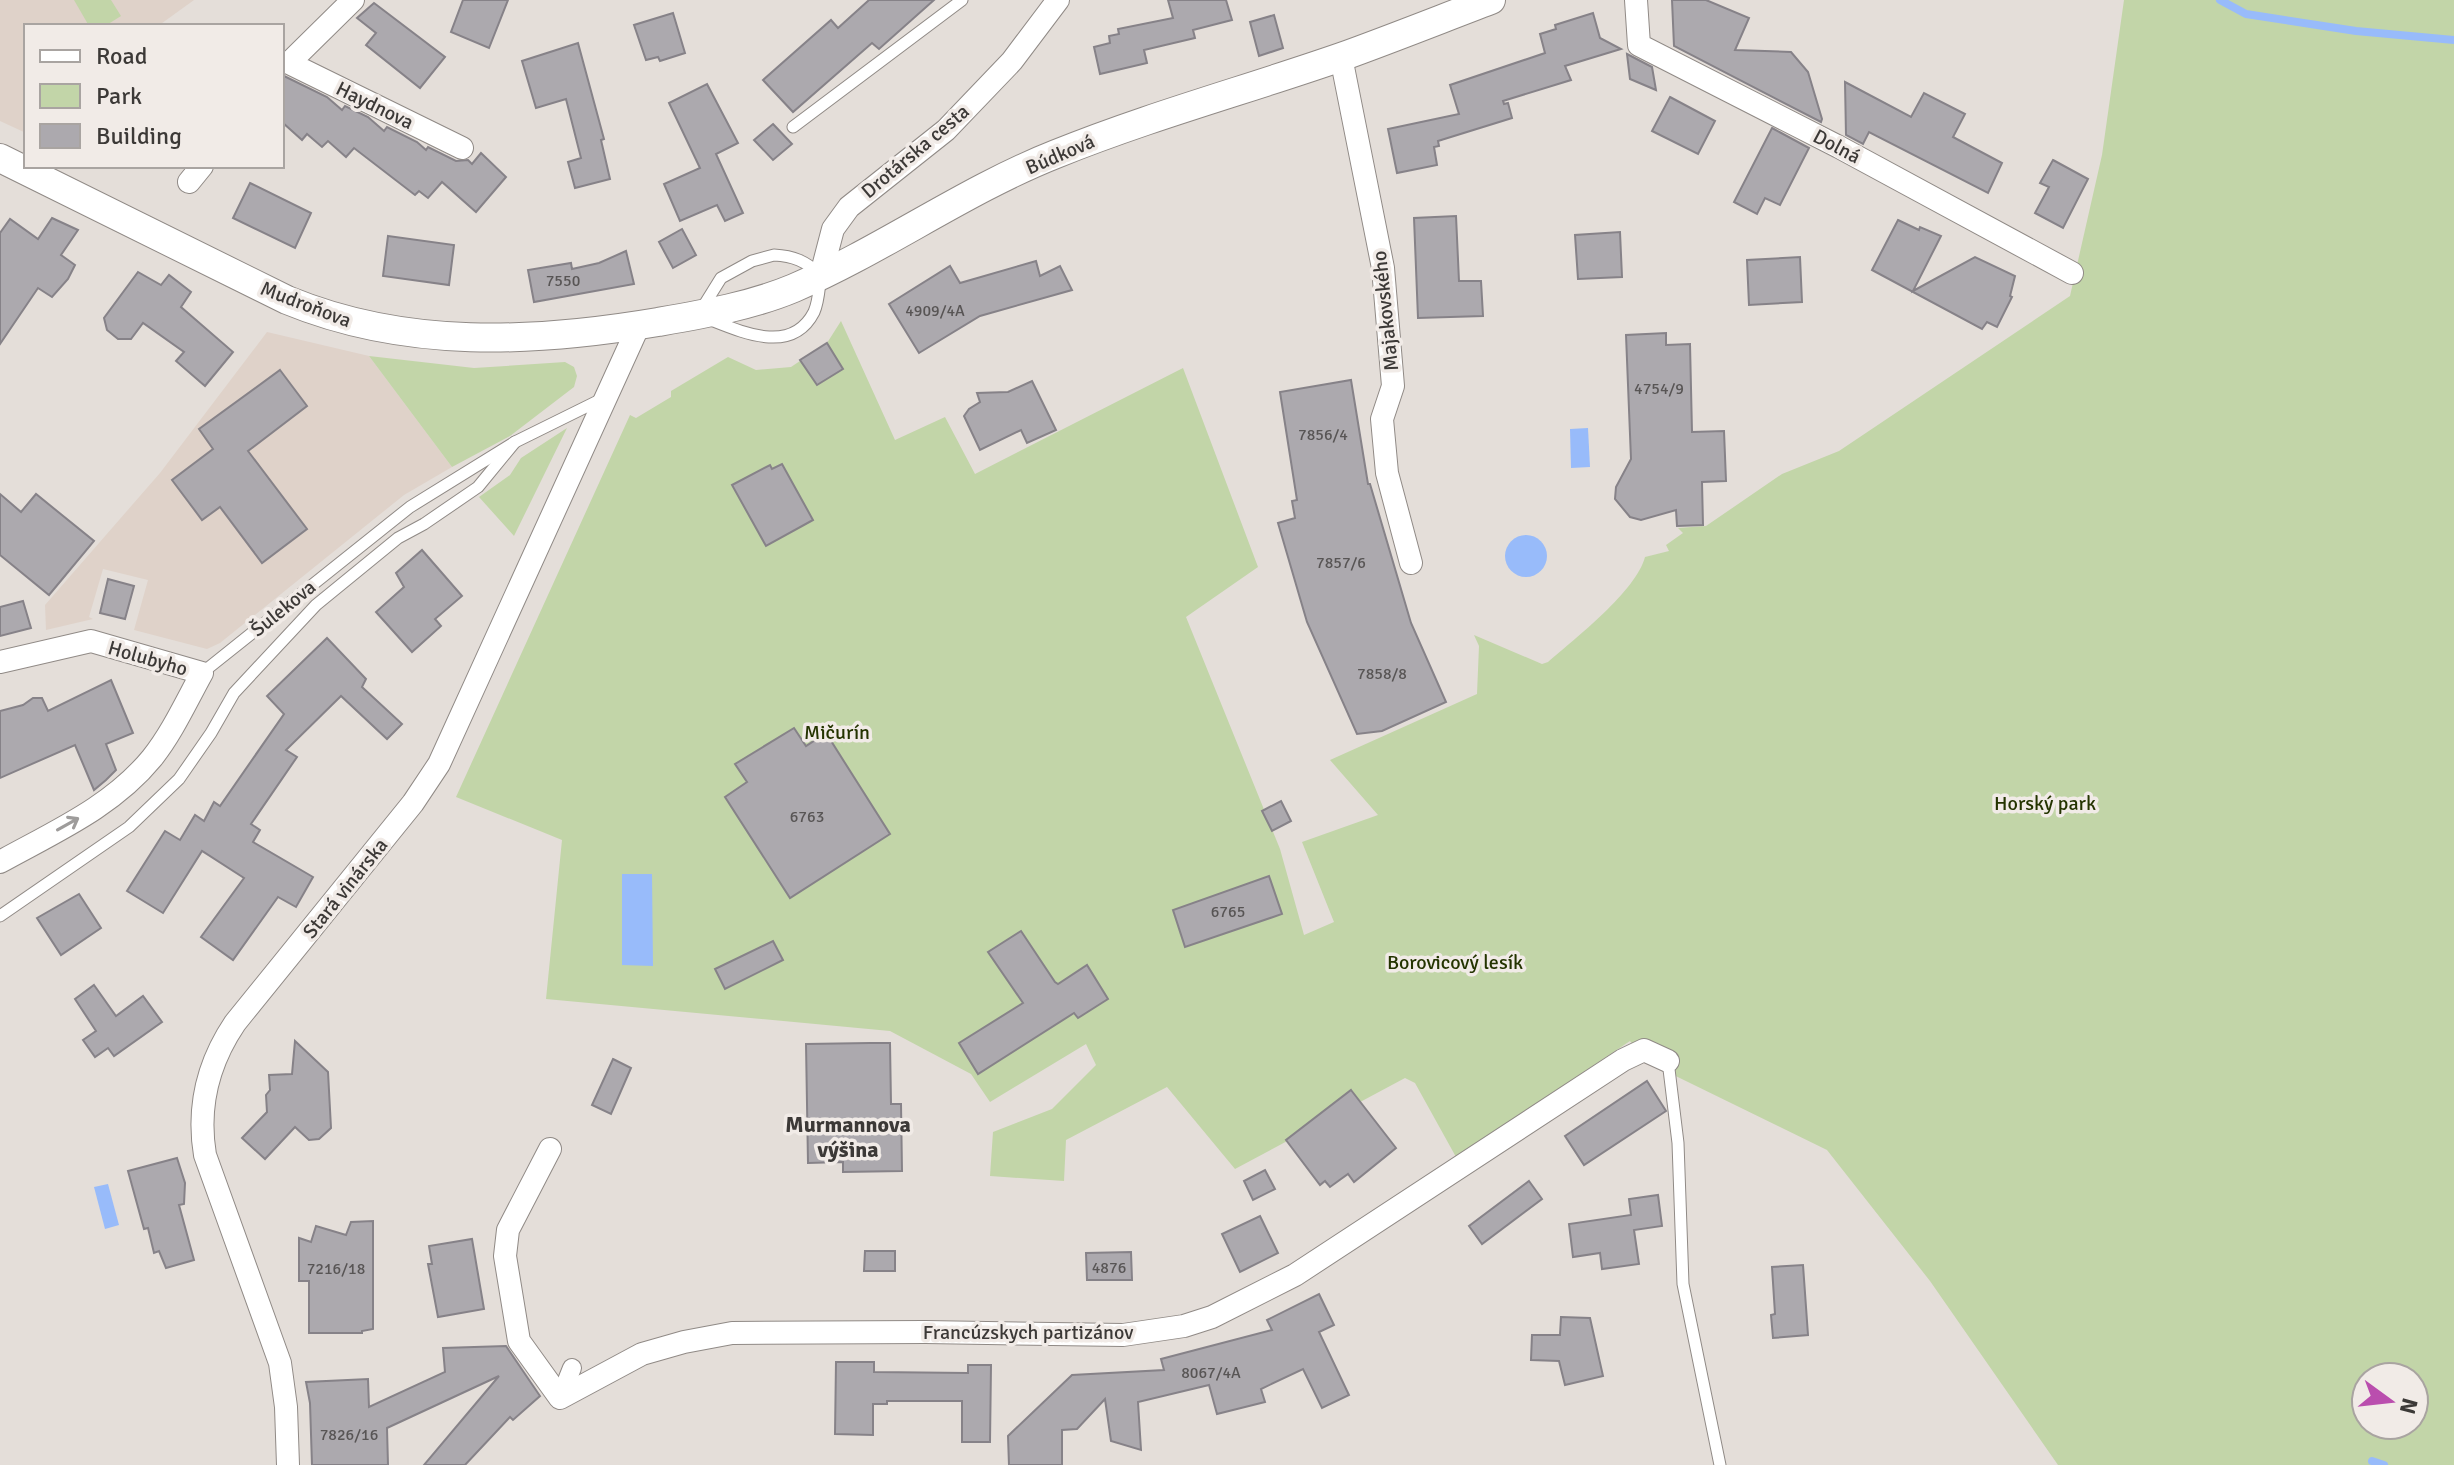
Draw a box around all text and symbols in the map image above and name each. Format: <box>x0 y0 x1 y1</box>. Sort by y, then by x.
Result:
legend <box>24 24 284 168</box>
text: Road <box>96 41 147 71</box>
street label: Haydnova <box>332 76 418 135</box>
text: Park <box>96 81 142 111</box>
street label: Drotárska cesta <box>856 99 974 204</box>
text: Building <box>96 121 182 151</box>
street label: Dolná <box>1809 124 1865 169</box>
street label: Búdková <box>1022 129 1099 180</box>
street label: Majakovského <box>1367 250 1404 372</box>
house number: 7550 <box>546 271 580 291</box>
street label: Mudroňova <box>257 276 355 333</box>
house number: 4909/4A <box>905 301 965 321</box>
house number: 4754/9 <box>1634 379 1684 399</box>
house number: 7856/4 <box>1298 425 1348 445</box>
house number: 7857/6 <box>1316 553 1366 573</box>
street label: Šulekova <box>246 575 321 642</box>
street label: Holubyho <box>105 635 191 682</box>
house number: 7858/8 <box>1357 664 1407 684</box>
park label: Mičurín <box>804 720 870 745</box>
park label: Horský park <box>1994 791 2096 816</box>
house number: 6763 <box>790 807 824 827</box>
one-way arrow <box>56 816 80 831</box>
street label: Stará vinárska <box>297 833 393 943</box>
house number: 6765 <box>1211 902 1245 922</box>
park label: Borovicový lesík <box>1387 950 1523 975</box>
district label: Murmannova výšina <box>785 1111 911 1163</box>
house number: 4876 <box>1092 1258 1126 1278</box>
house number: 7216/18 <box>307 1259 365 1279</box>
street label: Francúzskych partizánov <box>923 1320 1133 1345</box>
north arrow <box>2350 1361 2430 1441</box>
house number: 8067/4A <box>1181 1363 1241 1383</box>
text: N <box>2394 1395 2424 1417</box>
house number: 7826/16 <box>320 1425 378 1445</box>

